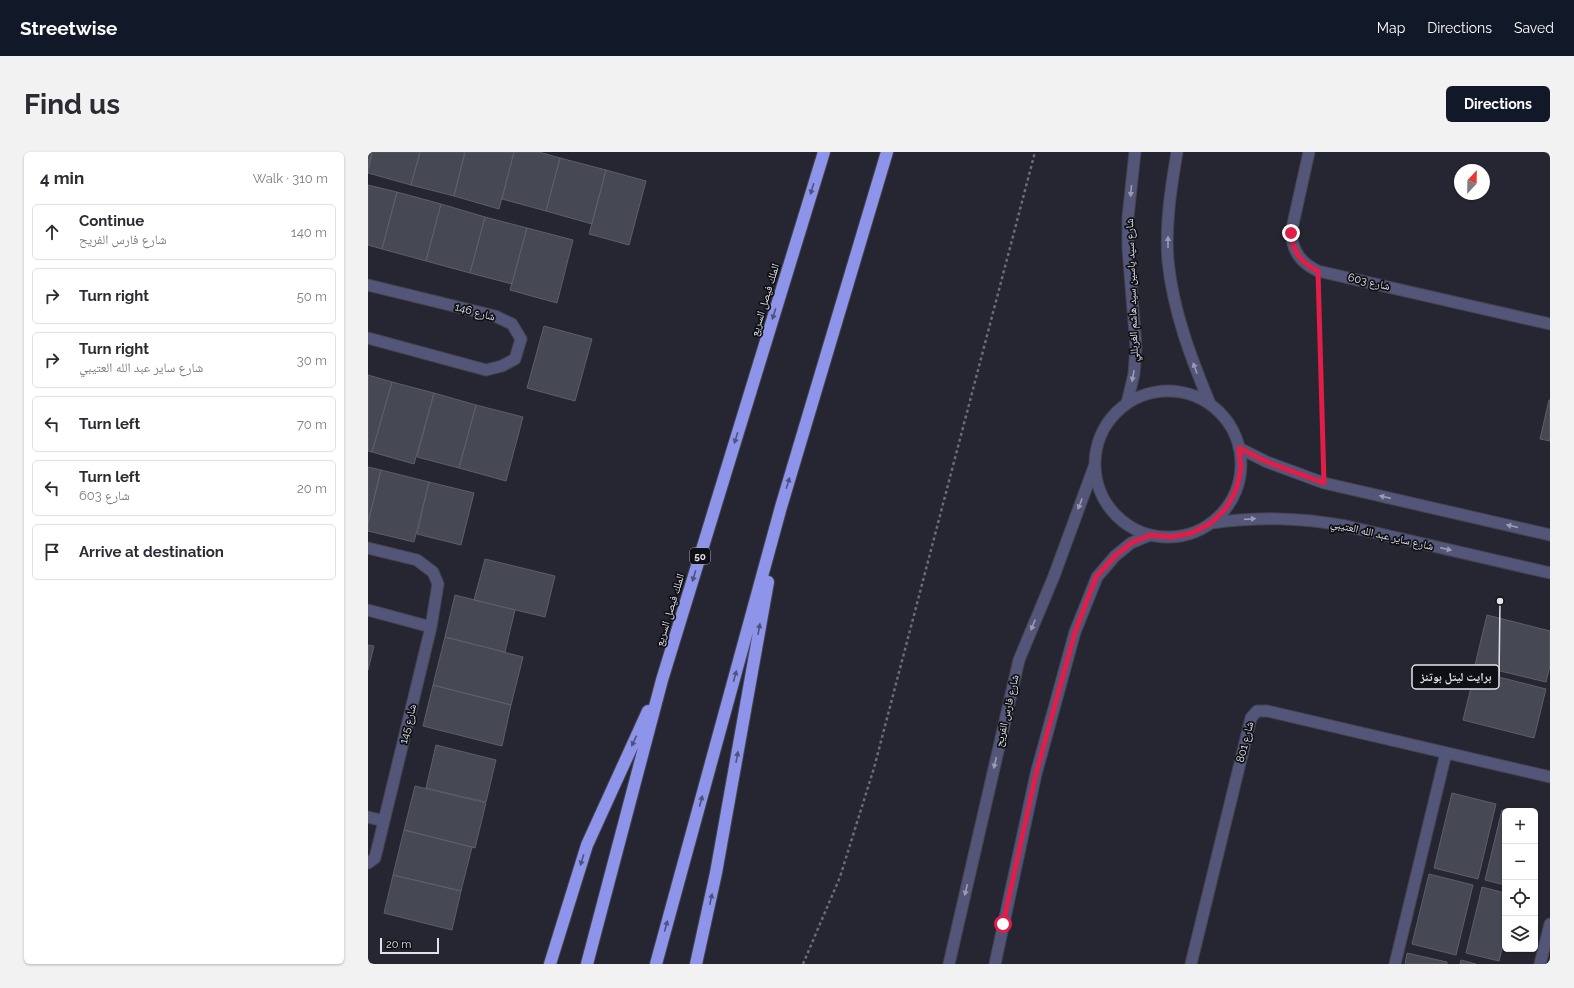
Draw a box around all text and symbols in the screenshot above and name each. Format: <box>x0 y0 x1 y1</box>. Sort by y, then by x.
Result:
text: Streetwise <box>20 17 117 39</box>
text: Map <box>1377 20 1405 36</box>
text: Directions <box>1427 20 1492 36</box>
text: Saved <box>1514 20 1554 36</box>
button: Directions <box>1446 86 1550 122</box>
text: Find us <box>24 88 120 121</box>
north arrow <box>1454 164 1490 200</box>
text: 4 min <box>40 168 84 188</box>
text: Walk · 310 m <box>253 171 328 186</box>
one-way arrow <box>809 184 815 196</box>
one-way arrow <box>1127 185 1134 197</box>
text: Continue <box>79 212 144 230</box>
street label: شارع سيد ياسين سيد هاشم الغربللي <box>1123 218 1143 362</box>
icon: ahead <box>41 221 63 243</box>
route end <box>1282 224 1300 242</box>
text: 140 m <box>291 225 327 240</box>
text: شارع فارس الفريح <box>79 232 167 247</box>
one-way arrow <box>1165 235 1171 248</box>
street label: الملك فيصل السريع <box>748 262 782 338</box>
street label: شارع 603 <box>1347 271 1391 293</box>
icon: right <box>41 285 63 307</box>
text: Turn right <box>79 287 149 305</box>
text: 50 m <box>297 289 327 304</box>
street label: شارع 146 <box>453 300 497 324</box>
one-way arrow <box>771 308 777 320</box>
text: Turn right <box>79 340 149 358</box>
icon: right <box>41 349 63 371</box>
text: 30 m <box>297 353 327 368</box>
text: شارع ساير عبد الله العتيبي <box>79 360 203 375</box>
one-way arrow <box>1192 361 1198 373</box>
one-way arrow <box>1130 370 1136 382</box>
icon: left <box>41 413 63 435</box>
text: Turn left <box>79 415 140 433</box>
text: 70 m <box>297 417 327 432</box>
one-way arrow <box>733 432 739 444</box>
text: Turn left <box>79 468 140 486</box>
one-way arrow <box>785 476 791 488</box>
icon: left <box>41 477 63 499</box>
text: 20 m <box>297 481 327 496</box>
text: شارع 603 <box>79 488 130 503</box>
one-way arrow <box>1379 494 1391 500</box>
one-way arrow <box>1077 498 1083 510</box>
one-way arrow <box>1243 515 1256 522</box>
street label: شارع ساير عبد الله العتيبي <box>1329 517 1435 555</box>
one-way arrow <box>1506 523 1518 529</box>
icon: arrive <box>41 541 63 563</box>
text: Arrive at destination <box>79 543 224 561</box>
one-way arrow <box>1440 547 1452 553</box>
road number: 50 <box>690 548 710 564</box>
one-way arrow <box>691 570 697 582</box>
street label: الملك فيصل السريع <box>653 572 687 648</box>
one-way arrow <box>1030 619 1037 631</box>
one-way arrow <box>757 623 763 635</box>
callout: برايت ليتل بوتنز <box>1412 665 1499 689</box>
one-way arrow <box>732 669 738 681</box>
text: برايت ليتل بوتنز <box>1419 670 1492 685</box>
street label: شارع فارس الفريح <box>992 673 1022 749</box>
street label: شارع 145 <box>397 703 419 745</box>
street label: شارع 801 <box>1234 720 1256 764</box>
one-way arrow <box>631 736 637 747</box>
one-way arrow <box>734 751 740 763</box>
one-way arrow <box>992 757 998 770</box>
one-way arrow <box>698 795 704 807</box>
map controls <box>1502 808 1538 952</box>
button: + <box>1502 808 1538 844</box>
button: − <box>1502 844 1538 880</box>
one-way arrow <box>579 855 585 867</box>
button: locate <box>1502 880 1538 916</box>
one-way arrow <box>963 884 969 896</box>
one-way arrow <box>708 892 714 905</box>
route start <box>994 915 1012 933</box>
button: layers <box>1502 916 1538 952</box>
one-way arrow <box>664 920 670 933</box>
scale bar <box>380 936 439 955</box>
text: 20 m <box>386 938 411 951</box>

